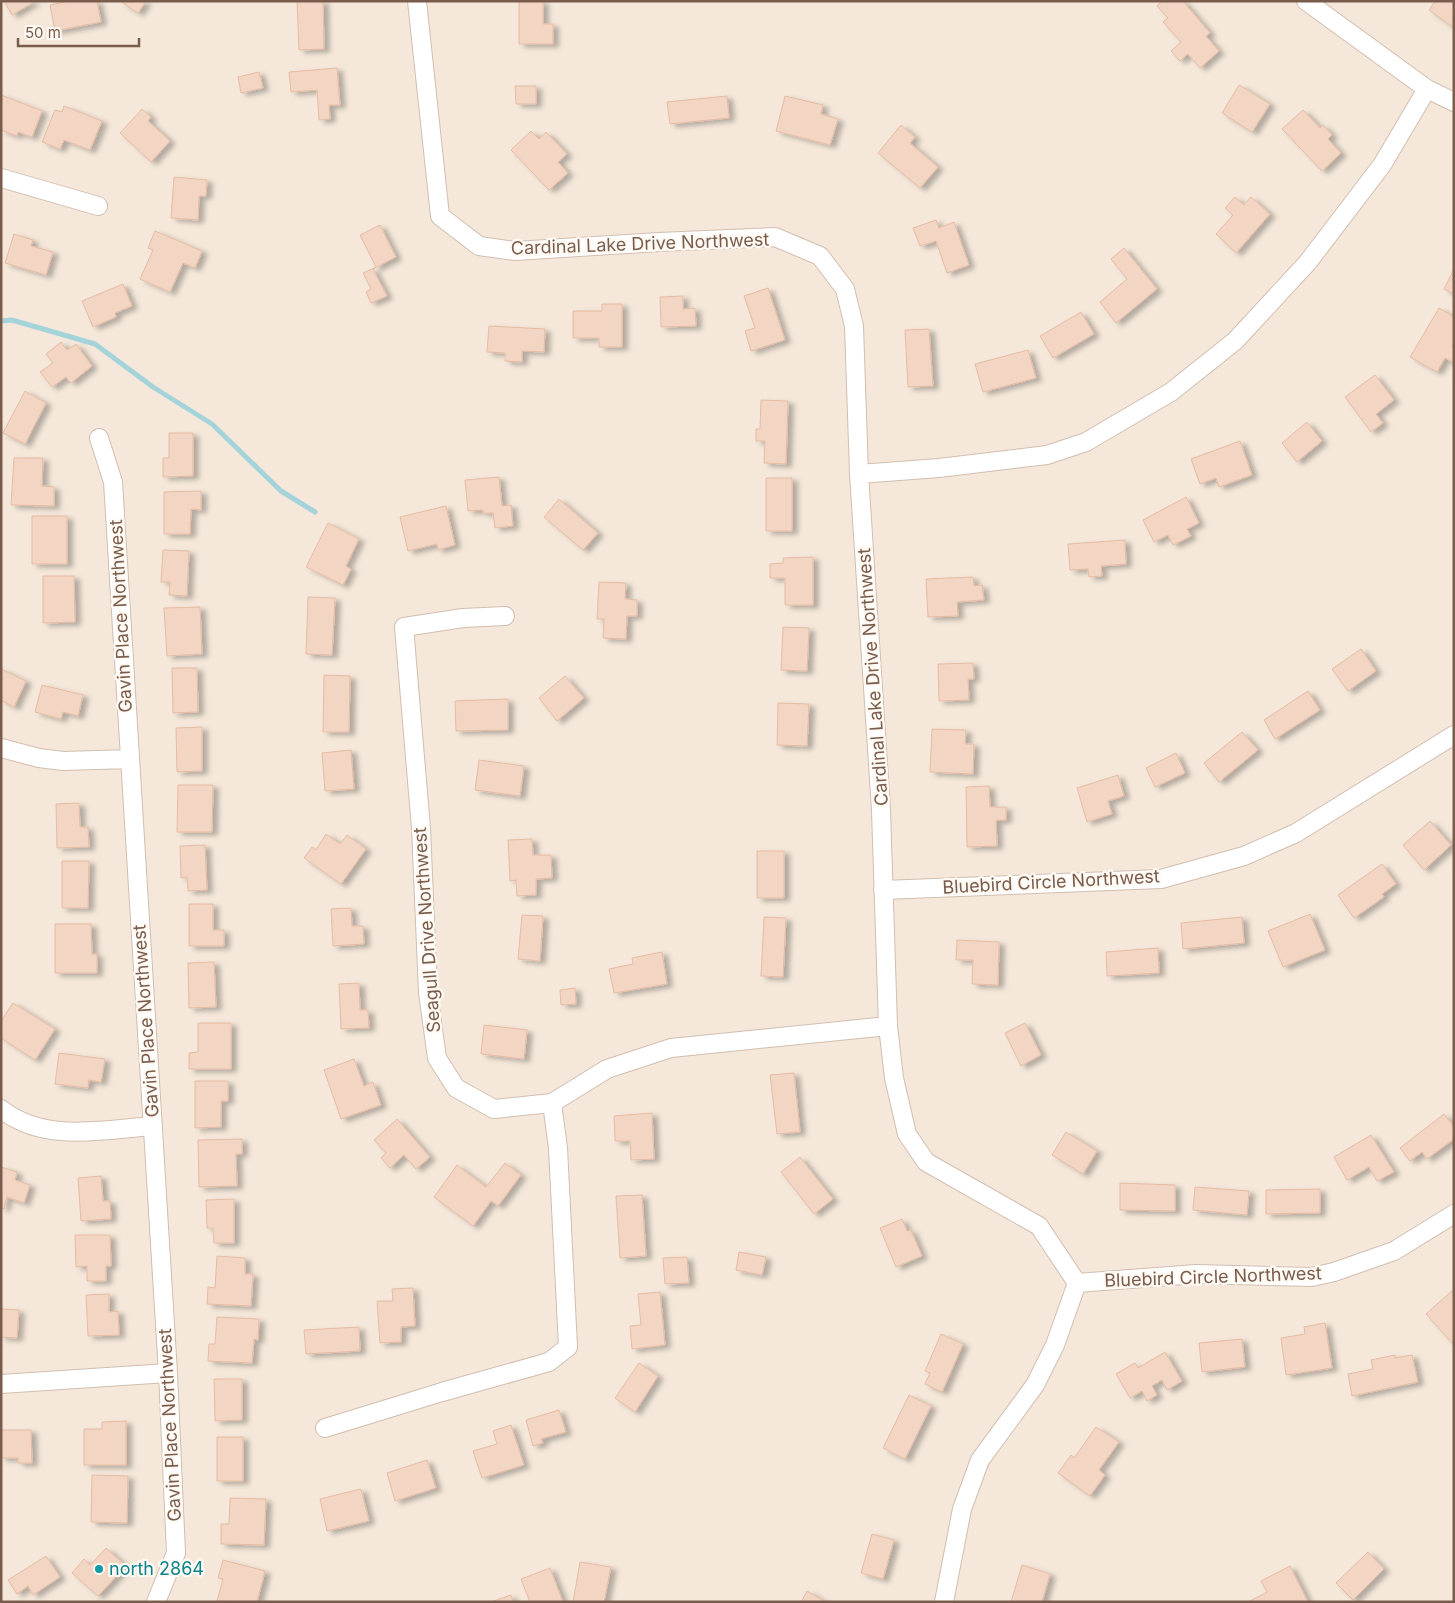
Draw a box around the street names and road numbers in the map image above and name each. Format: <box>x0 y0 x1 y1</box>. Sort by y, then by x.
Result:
street label: Cardinal Lake Drive Northwest <box>510 228 770 259</box>
street label: Gavin Place Northwest <box>105 519 136 713</box>
street label: Cardinal Lake Drive Northwest <box>853 547 892 807</box>
street label: Seagull Drive Northwest <box>409 827 444 1033</box>
street label: Bluebird Circle Northwest <box>942 865 1160 898</box>
street label: Gavin Place Northwest <box>128 924 163 1118</box>
street label: Bluebird Circle Northwest <box>1104 1262 1322 1291</box>
street label: Gavin Place Northwest <box>154 1328 185 1522</box>

